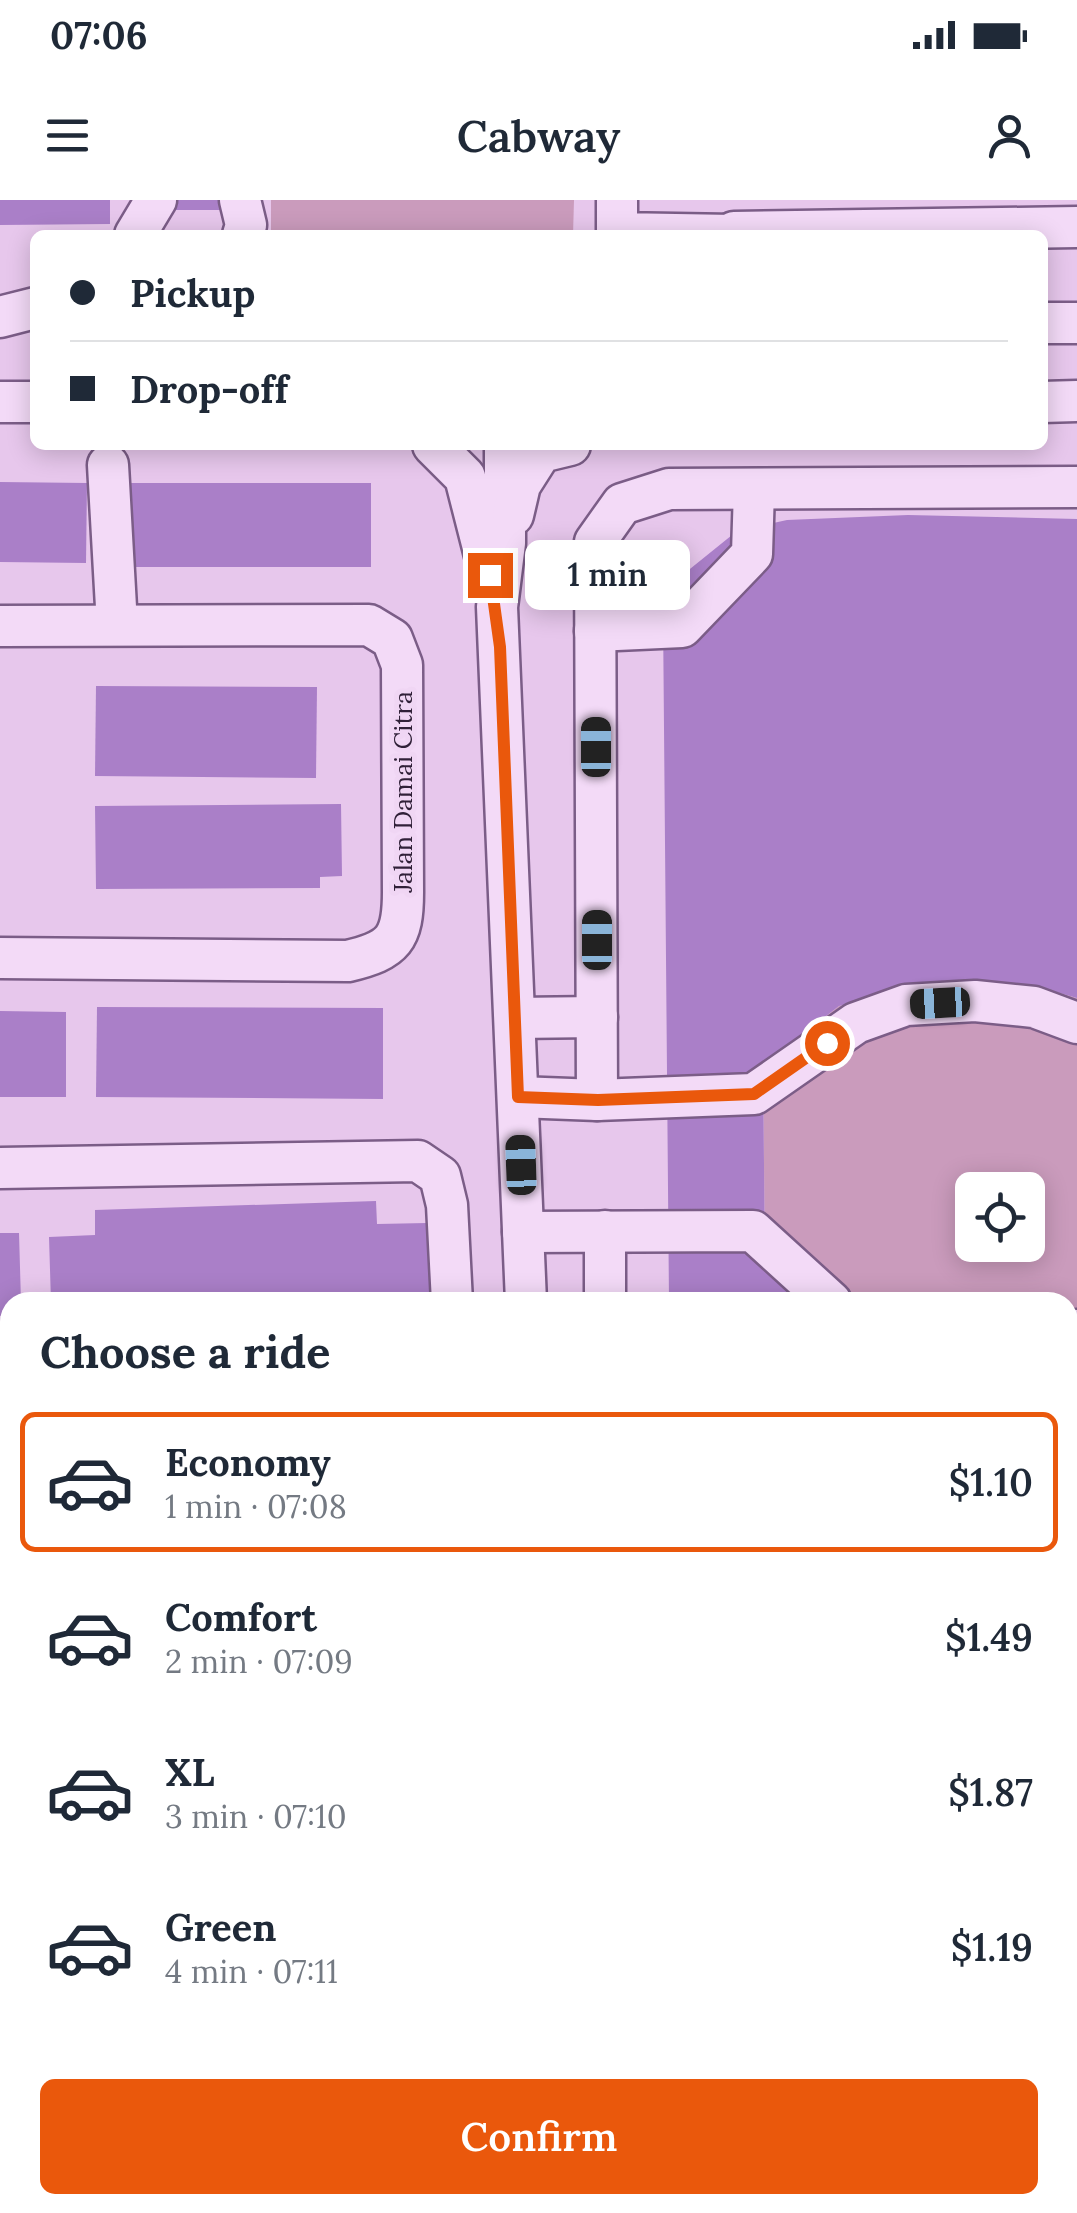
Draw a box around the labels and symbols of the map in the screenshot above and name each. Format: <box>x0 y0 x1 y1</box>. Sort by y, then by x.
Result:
callout: 1 min <box>525 540 690 610</box>
route end <box>468 553 513 598</box>
street label: Jalan Damai Citra <box>387 691 419 894</box>
car <box>581 717 611 777</box>
car <box>582 910 612 970</box>
car <box>909 986 971 1020</box>
route start <box>805 1021 850 1066</box>
car <box>505 1134 537 1196</box>

